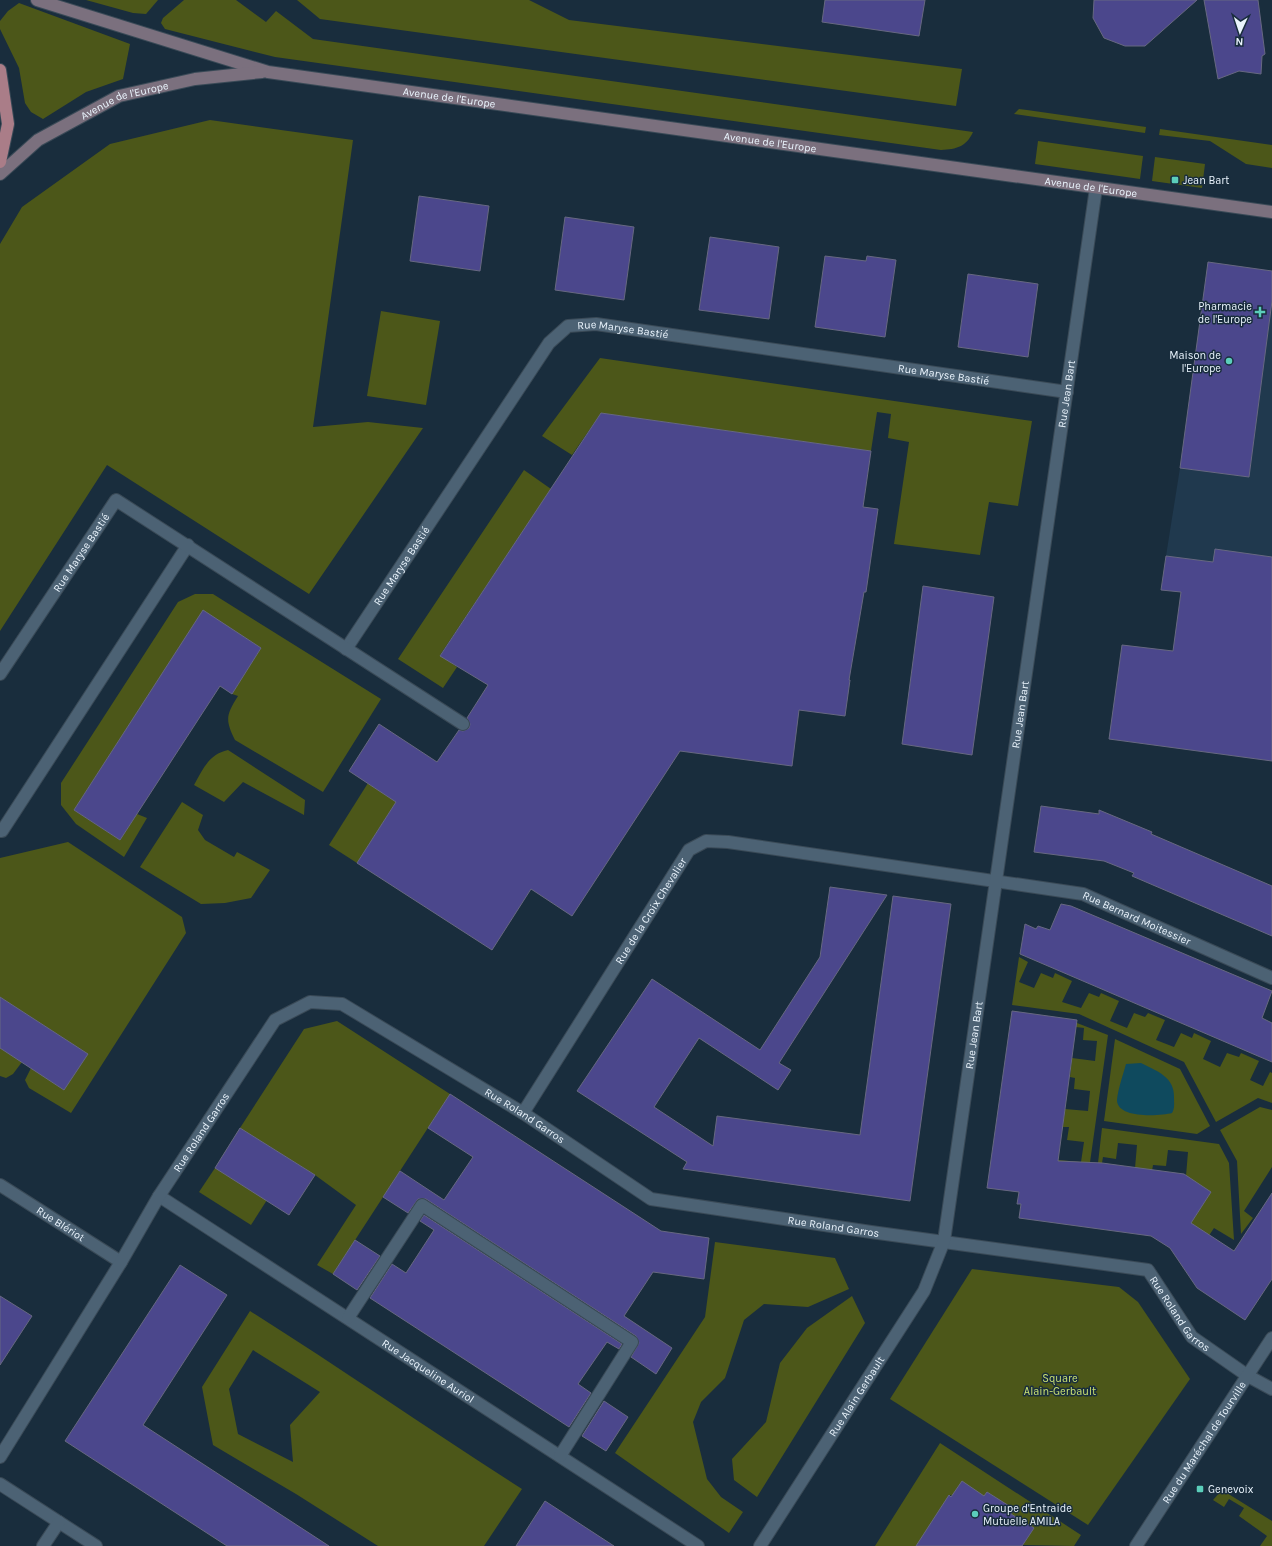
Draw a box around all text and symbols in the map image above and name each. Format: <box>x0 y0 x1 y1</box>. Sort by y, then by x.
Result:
north arrow <box>1220 12 1260 52</box>
text: N <box>1235 35 1244 48</box>
street label: Avenue de l'Europe <box>78 79 170 122</box>
street label: Avenue de l'Europe <box>402 84 497 110</box>
street label: Avenue de l'Europe <box>723 129 818 155</box>
street label: Avenue de l'Europe <box>1044 174 1138 200</box>
place label: Jean Bart <box>1183 174 1229 187</box>
marker: Jean Bart <box>1170 175 1180 185</box>
place label: Pharmacie de l'Europe <box>1198 300 1252 326</box>
marker: Pharmacie de l'Europe <box>1255 307 1265 317</box>
street label: Rue Maryse Bastié <box>577 317 670 341</box>
place label: Maison de l'Europe <box>1169 349 1221 375</box>
marker: Maison de l'Europe <box>1224 356 1234 366</box>
street label: Rue Jean Bart <box>1055 359 1078 428</box>
street label: Rue Maryse Bastié <box>897 361 990 387</box>
street label: Rue Maryse Bastié <box>50 510 112 594</box>
street label: Rue Maryse Bastié <box>370 523 432 608</box>
street label: Rue Jean Bart <box>1009 680 1031 749</box>
street label: Rue de la Croix Chevalier <box>612 855 689 966</box>
street label: Rue Bernard Moitessier <box>1081 888 1193 948</box>
street label: Rue Jean Bart <box>962 1001 985 1070</box>
street label: Rue Roland Garros <box>483 1085 568 1146</box>
street label: Rue Roland Garros <box>170 1090 232 1174</box>
street label: Rue Blériot <box>34 1203 87 1244</box>
street label: Rue Roland Garros <box>787 1213 880 1240</box>
street label: Rue Roland Garros <box>1147 1273 1213 1354</box>
street label: Rue Jacqueline Auriol <box>380 1336 477 1405</box>
street label: Rue Alain Gerbault <box>826 1354 887 1439</box>
park label: Square Alain-Gerbault <box>1024 1372 1096 1398</box>
street label: Rue du Maréchal de Tourville <box>1159 1378 1249 1506</box>
place label: Genevoix <box>1208 1483 1254 1496</box>
marker: Genevoix <box>1195 1484 1205 1494</box>
place label: Groupe d'Entraide Mutuelle AMILA <box>983 1502 1072 1528</box>
marker: Groupe d'Entraide Mutuelle AMILA <box>970 1509 980 1519</box>

